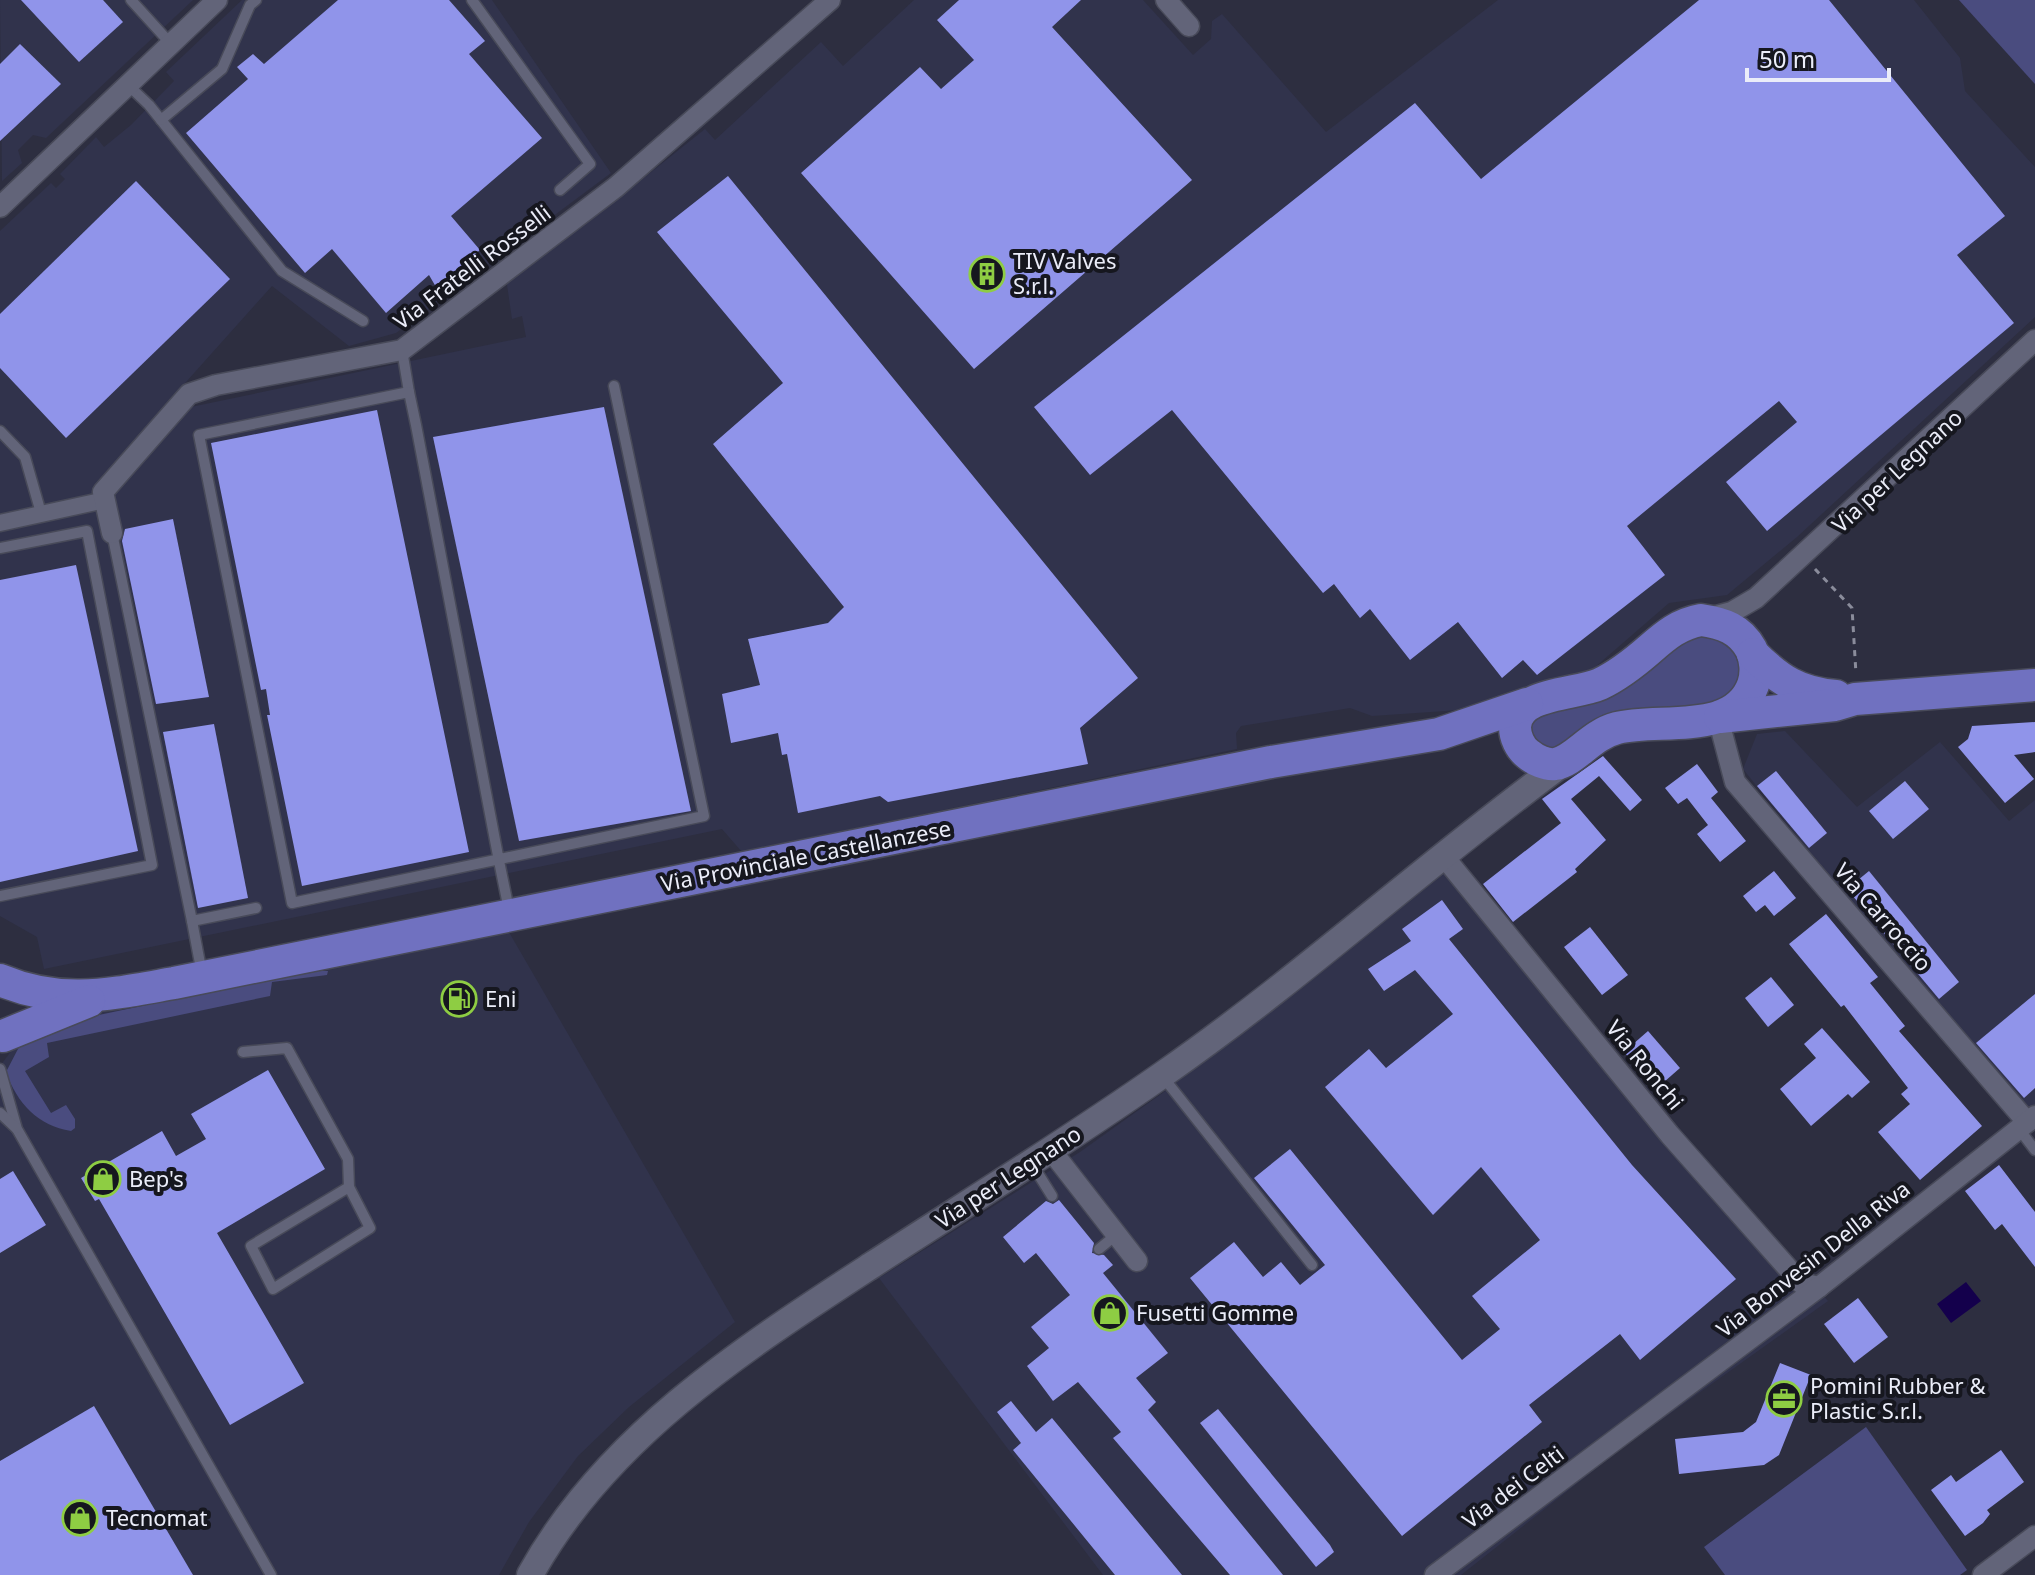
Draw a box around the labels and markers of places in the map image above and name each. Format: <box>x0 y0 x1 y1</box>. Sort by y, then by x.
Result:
place label: TIV Valves S.r.l. <box>1013 245 1117 300</box>
building icon: TIV Valves S.r.l. <box>968 255 1006 293</box>
fuel station icon: Eni <box>440 980 478 1018</box>
place label: Eni <box>485 983 517 1013</box>
shop icon: Bep's <box>84 1160 122 1198</box>
place label: Bep's <box>129 1163 184 1193</box>
shop icon: Fusetti Gomme <box>1091 1294 1129 1332</box>
place label: Fusetti Gomme <box>1136 1297 1294 1327</box>
place label: Pomini Rubber & Plastic S.r.l. <box>1810 1370 1986 1425</box>
office icon: Pomini Rubber & Plastic S.r.l. <box>1765 1380 1803 1418</box>
shop icon: Tecnomat <box>61 1499 99 1537</box>
place label: Tecnomat <box>106 1502 207 1532</box>

